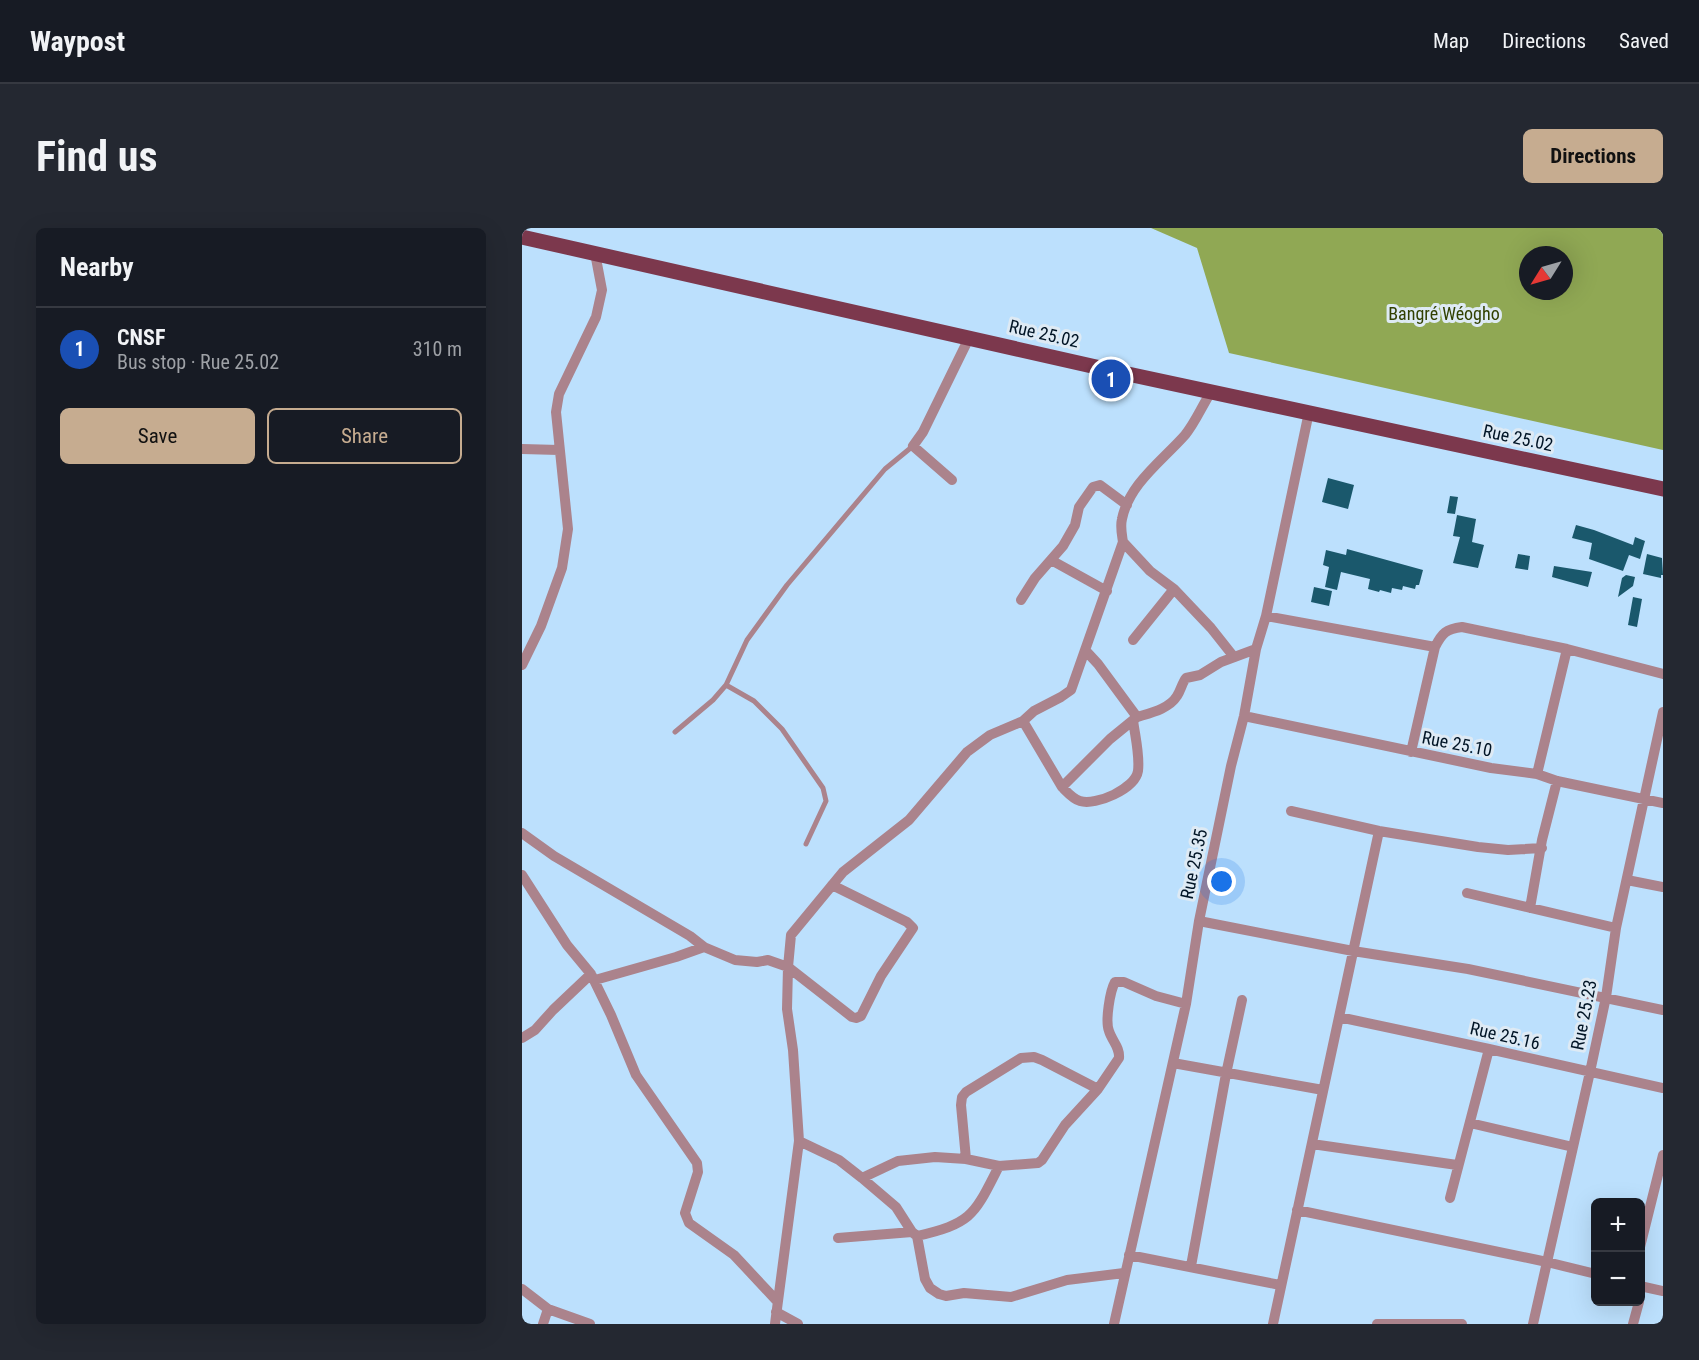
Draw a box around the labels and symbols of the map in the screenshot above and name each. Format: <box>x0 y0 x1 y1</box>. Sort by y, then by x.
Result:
north arrow <box>1519 246 1573 300</box>
park label: Bangré Wéogho <box>1388 303 1500 324</box>
street label: Rue 25.02 <box>1007 315 1081 352</box>
pin: 1 <box>1092 356 1130 402</box>
street label: Rue 25.02 <box>1481 420 1555 455</box>
street label: Rue 25.10 <box>1420 726 1494 761</box>
street label: Rue 25.35 <box>1176 827 1211 901</box>
your location <box>1207 867 1236 896</box>
street label: Rue 25.23 <box>1566 978 1601 1052</box>
street label: Rue 25.16 <box>1468 1017 1542 1054</box>

